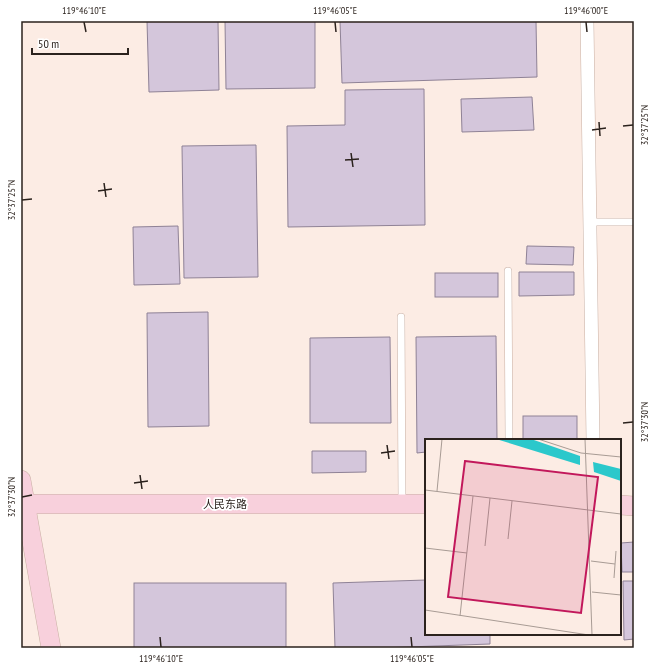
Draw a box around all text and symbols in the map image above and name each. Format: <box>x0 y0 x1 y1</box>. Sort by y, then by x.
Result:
text: 119°46'10"E <box>62 4 106 17</box>
text: 119°46'05"E <box>313 4 357 17</box>
text: 119°46'00"E <box>564 4 608 17</box>
scale bar <box>32 30 128 56</box>
text: 50 m <box>38 36 59 51</box>
text: 32°37'25"N <box>638 105 651 145</box>
text: 32°37'25"N <box>5 180 18 220</box>
text: 32°37'30"N <box>638 402 651 442</box>
inset map <box>425 439 621 635</box>
text: 32°37'30"N <box>5 477 18 517</box>
street label: 人民东路 <box>203 497 247 511</box>
text: 119°46'10"E <box>139 652 183 665</box>
text: 119°46'05"E <box>390 652 434 665</box>

